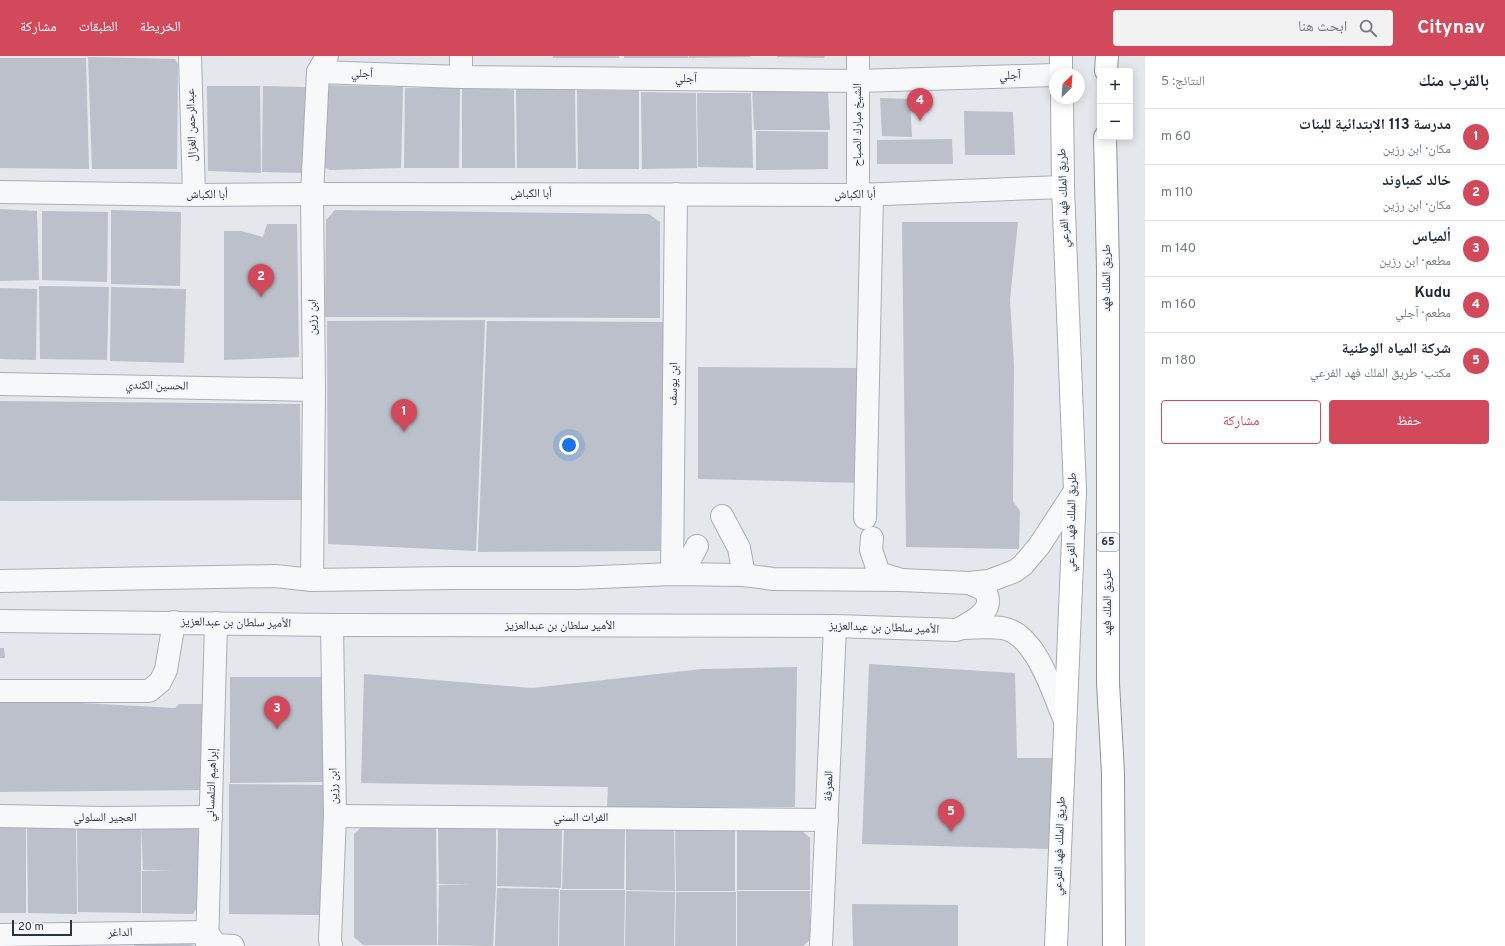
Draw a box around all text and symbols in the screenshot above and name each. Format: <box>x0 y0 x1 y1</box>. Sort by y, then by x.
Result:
search box <box>1113 10 1393 46</box>
text: Citynav <box>1417 16 1485 40</box>
icon: search <box>1357 17 1379 39</box>
text: ابحث هنا <box>1298 18 1347 37</box>
text: مشاركة <box>20 19 57 36</box>
text: الطبقات <box>79 19 118 36</box>
text: الخريطة <box>140 19 181 36</box>
street label: آجلي <box>351 66 374 83</box>
street label: آجلي <box>999 68 1022 85</box>
north arrow <box>1049 68 1085 104</box>
map controls <box>1097 68 1133 140</box>
button: + <box>1097 68 1133 104</box>
street label: آجلي <box>675 71 698 88</box>
text: بالقرب منك <box>1418 71 1489 93</box>
text: النتائج: 5 <box>1161 74 1205 90</box>
street label: الشيخ مبارك الصباح <box>850 83 866 167</box>
street label: عبدالرحمن الغزال <box>183 88 201 162</box>
pin: 4 <box>907 88 933 121</box>
button: − <box>1097 104 1133 140</box>
text: مدرسة 113 الابتدائية للبنات <box>1299 116 1451 135</box>
text: 60 m <box>1161 129 1191 145</box>
text: 1 <box>1473 129 1479 145</box>
text: مكان · ابن رزين <box>1383 142 1451 158</box>
street label: طريق الملك فهد الفرعي <box>1054 148 1075 248</box>
text: خالد كمباوند <box>1382 172 1451 191</box>
text: 110 m <box>1161 185 1193 201</box>
text: 2 <box>1472 185 1480 201</box>
street label: أبا الكباش <box>510 186 552 202</box>
street label: أبا الكباش <box>186 187 228 203</box>
street label: أبا الكباش <box>834 187 876 203</box>
text: مكان · ابن رزين <box>1383 198 1451 214</box>
text: ألمياس <box>1412 228 1451 247</box>
text: 140 m <box>1161 241 1196 257</box>
text: 3 <box>1472 241 1480 257</box>
street label: طريق الملك فهد <box>1099 244 1115 312</box>
text: مطعم · ابن رزين <box>1379 254 1451 270</box>
pin: 2 <box>248 264 274 297</box>
text: Kudu <box>1414 284 1451 303</box>
text: 160 m <box>1161 297 1196 313</box>
text: 4 <box>1472 297 1480 313</box>
street label: ابن رزين <box>305 299 321 335</box>
text: مطعم · آجلي <box>1395 306 1451 322</box>
text: شركة المياه الوطنية <box>1342 340 1451 359</box>
text: 180 m <box>1161 353 1196 369</box>
text: 5 <box>1472 353 1480 369</box>
street label: ابن يوسف <box>666 362 682 406</box>
text: مكتب · طريق الملك فهد الفرعي <box>1310 366 1451 382</box>
street label: الحسين الكندي <box>125 377 189 396</box>
pin: 1 <box>391 399 417 432</box>
button: مشاركة <box>1161 400 1321 444</box>
button: حفظ <box>1329 400 1489 444</box>
your location <box>559 435 579 455</box>
street label: طريق الملك فهد الفرعي <box>1063 472 1082 572</box>
road number: 65 <box>1097 533 1119 551</box>
street label: طريق الملك فهد <box>1100 568 1116 636</box>
street label: الأمير سلطان بن عبدالعزيز <box>180 614 291 632</box>
street label: الأمير سلطان بن عبدالعزيز <box>504 618 615 634</box>
street label: الأمير سلطان بن عبدالعزيز <box>828 618 940 638</box>
pin: 3 <box>264 696 290 729</box>
street label: إبراهيم التلمساني <box>203 748 222 822</box>
street label: ابن رزين <box>326 768 342 804</box>
street label: المعرفة <box>820 770 838 802</box>
street label: طريق الملك فهد الفرعي <box>1050 796 1071 896</box>
pin: 5 <box>938 799 964 832</box>
street label: العجير السلولي <box>73 810 137 827</box>
street label: الفرات السني <box>554 810 609 827</box>
scale bar <box>12 918 72 937</box>
text: 20 m <box>18 920 44 934</box>
street label: الداغر <box>106 925 133 941</box>

